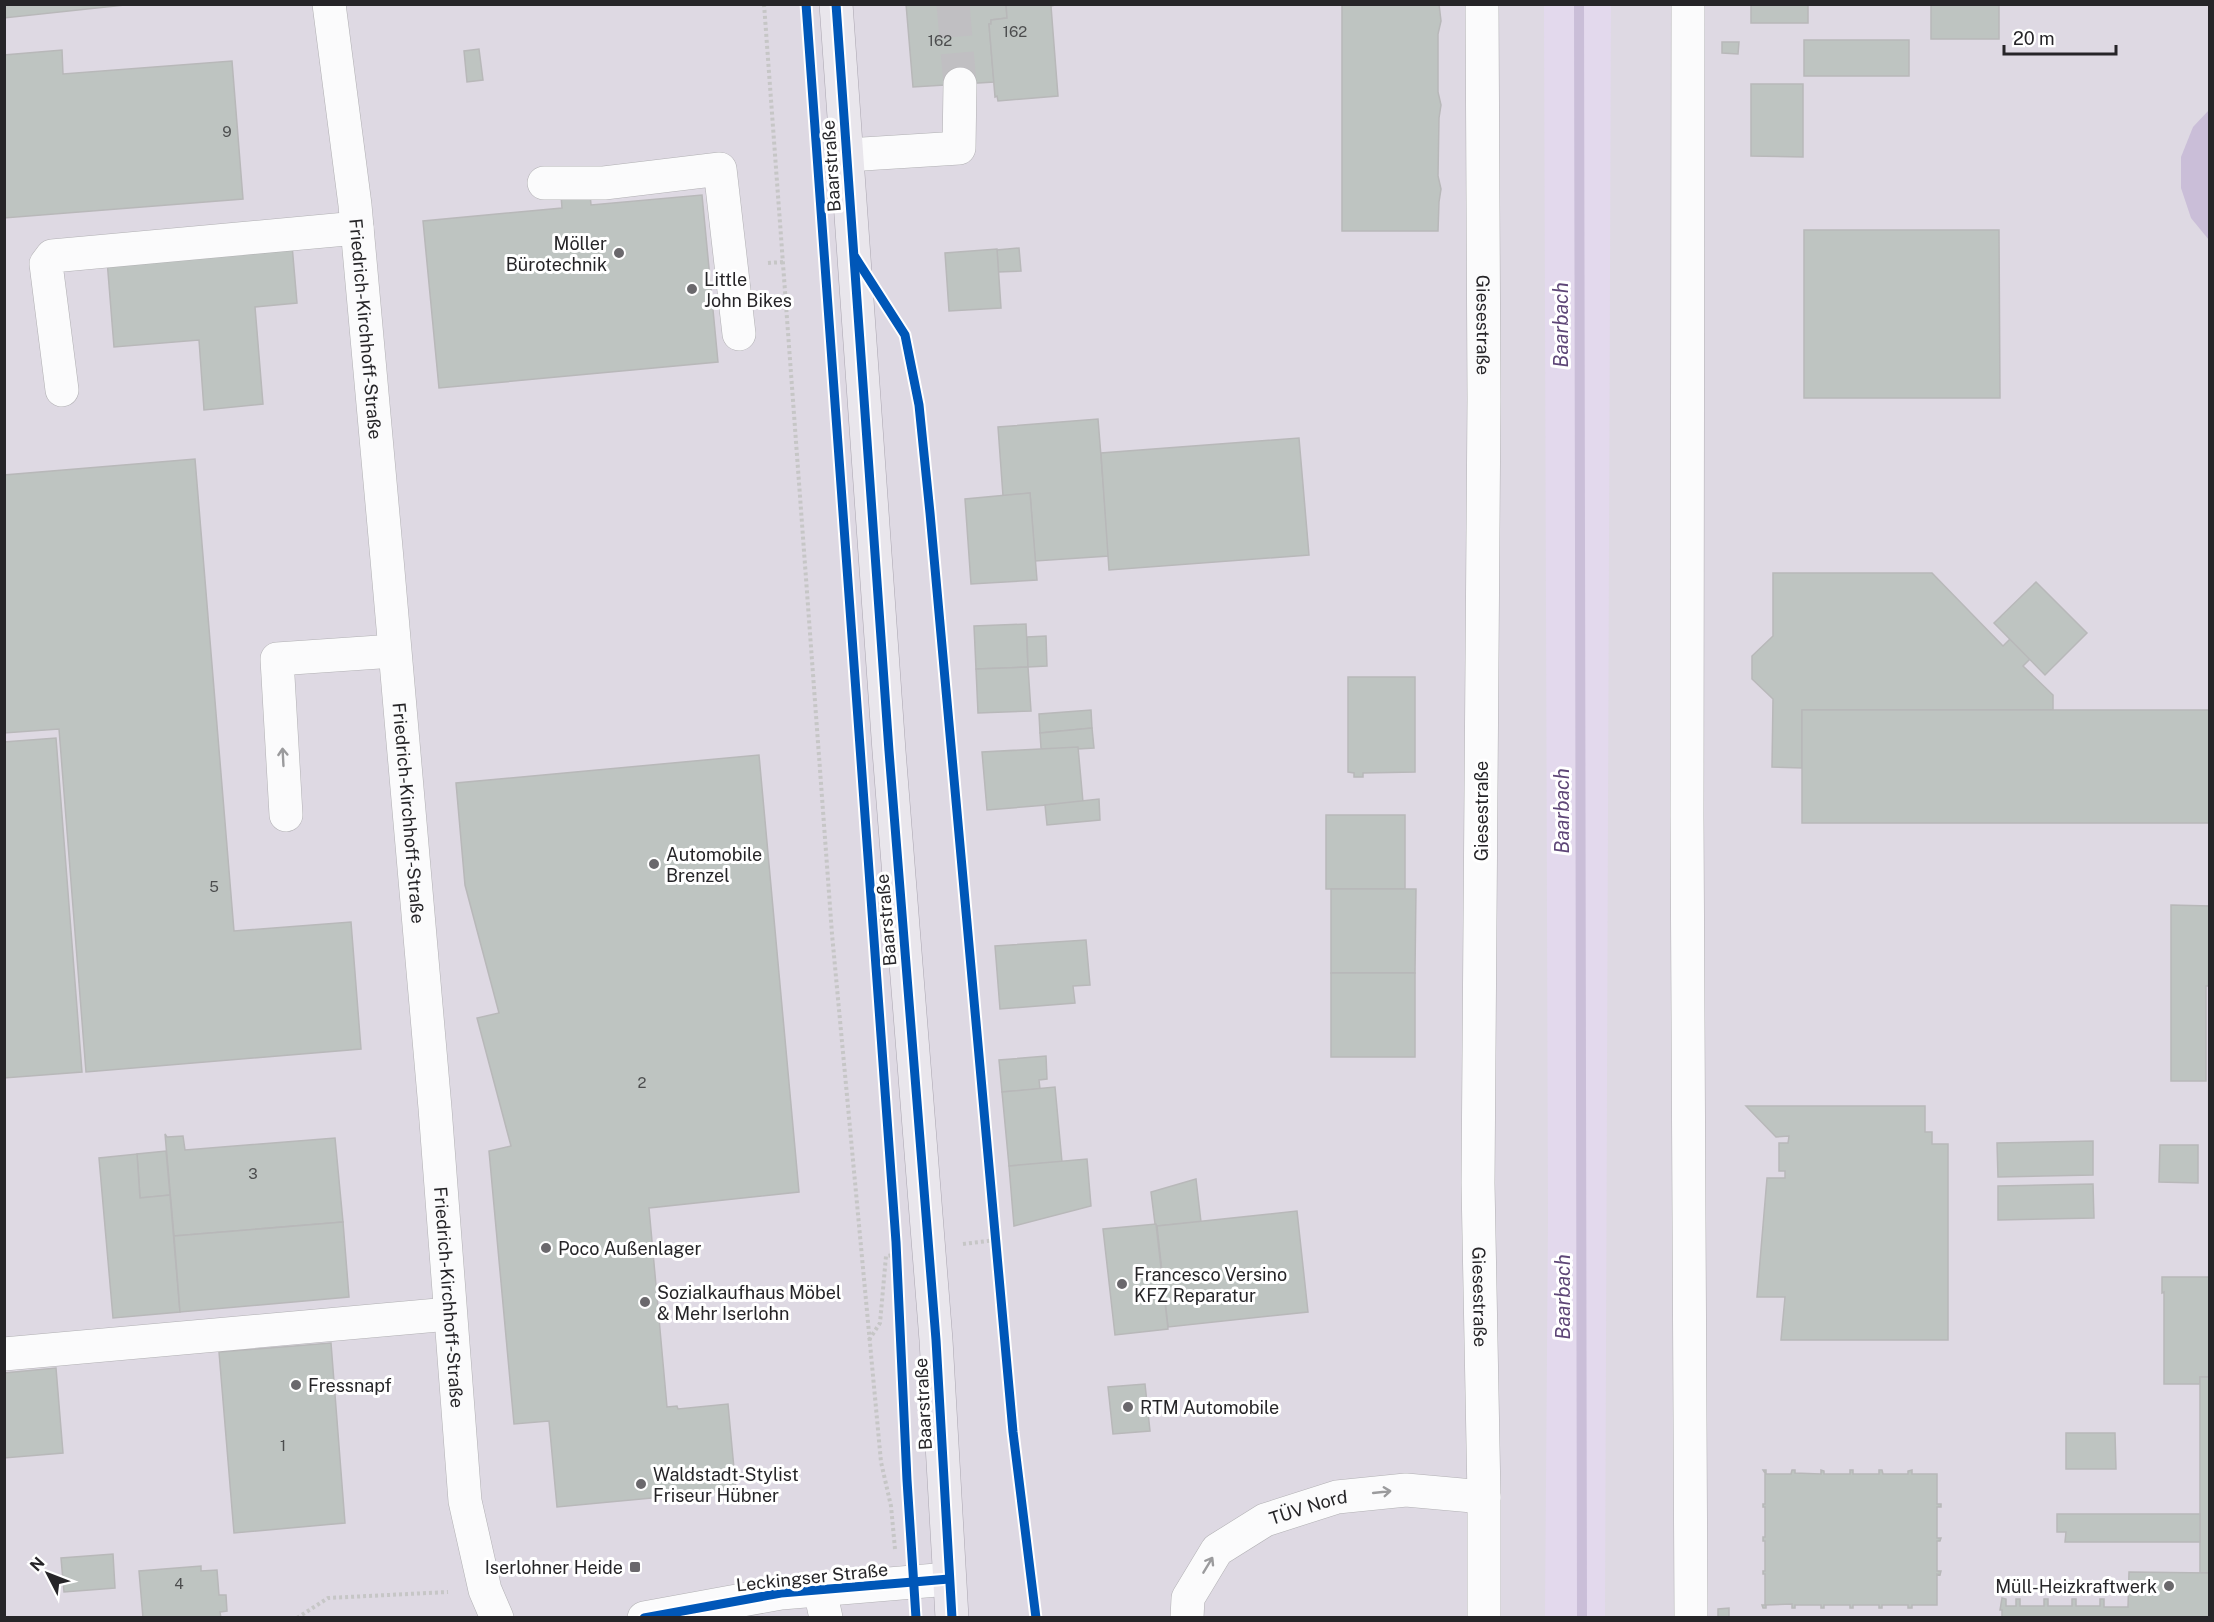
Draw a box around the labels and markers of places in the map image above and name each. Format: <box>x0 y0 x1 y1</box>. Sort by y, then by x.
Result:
place label: Möller Bürotechnik <box>506 233 607 275</box>
marker: Möller Bürotechnik <box>612 246 626 260</box>
place label: Little John Bikes <box>704 269 792 311</box>
marker: Little John Bikes <box>685 282 699 296</box>
place label: Automobile Brenzel <box>666 844 762 886</box>
marker: Automobile Brenzel <box>647 857 661 871</box>
place label: Poco Außenlager <box>558 1238 702 1259</box>
marker: Poco Außenlager <box>539 1241 553 1255</box>
place label: Francesco Versino KFZ Reparatur <box>1134 1264 1287 1306</box>
marker: Francesco Versino KFZ Reparatur <box>1115 1277 1129 1291</box>
place label: Sozialkaufhaus Möbel & Mehr Iserlohn <box>657 1282 841 1324</box>
marker: Sozialkaufhaus Möbel & Mehr Iserlohn <box>638 1295 652 1309</box>
place label: Fressnapf <box>308 1375 392 1396</box>
marker: Fressnapf <box>289 1378 303 1392</box>
place label: RTM Automobile <box>1140 1397 1279 1418</box>
marker: RTM Automobile <box>1121 1400 1135 1414</box>
place label: Waldstadt-Stylist Friseur Hübner <box>653 1464 799 1506</box>
marker: Waldstadt-Stylist Friseur Hübner <box>634 1477 648 1491</box>
place label: Iserlohner Heide <box>485 1557 623 1578</box>
marker: Iserlohner Heide <box>628 1560 642 1574</box>
place label: Müll-Heizkraftwerk <box>1995 1576 2157 1597</box>
marker: Müll-Heizkraftwerk <box>2162 1579 2176 1593</box>

